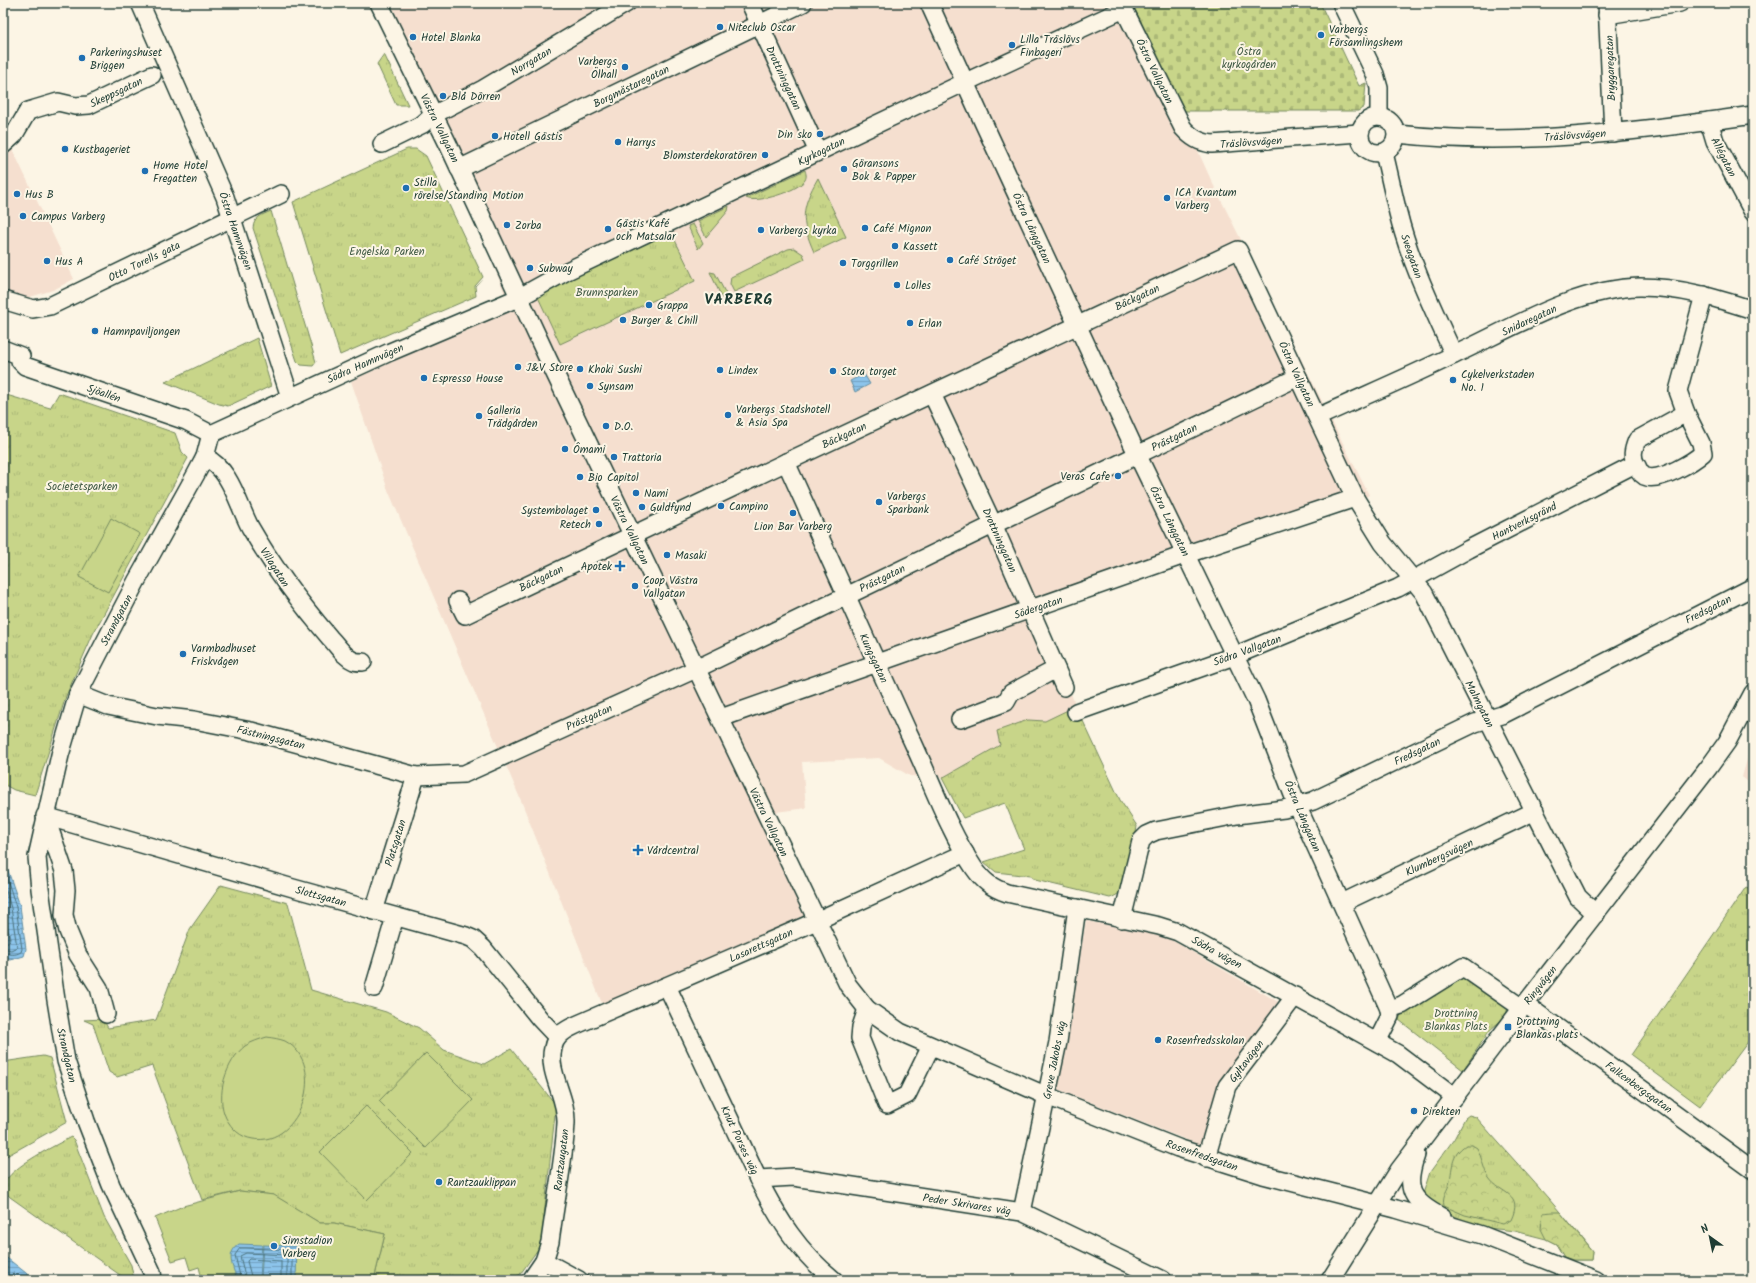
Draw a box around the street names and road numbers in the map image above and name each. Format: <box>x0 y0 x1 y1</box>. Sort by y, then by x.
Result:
street label: Bryggaregatan <box>1601 35 1621 101</box>
street label: Östra Vallgatan <box>1130 36 1178 107</box>
street label: Norrgatan <box>507 42 556 81</box>
street label: Drottninggatan <box>760 43 806 114</box>
street label: Borgmästaregatan <box>590 61 673 113</box>
street label: Skeppsgatan <box>87 73 146 113</box>
street label: Västra Vallgatan <box>415 91 464 166</box>
street label: Träslövsvägen <box>1543 125 1607 147</box>
street label: Träslövsvägen <box>1219 132 1283 154</box>
street label: Kyrkogatan <box>795 133 848 171</box>
street label: Allégatan <box>1705 134 1741 181</box>
street label: Östra Hamnvägen <box>213 190 257 273</box>
street label: Östra Långgatan <box>1007 190 1056 267</box>
street label: Sveagatan <box>1395 232 1427 281</box>
street label: Otto Torells gata <box>105 237 184 287</box>
street label: Bäckgatan <box>1112 280 1163 316</box>
street label: Snidaregatan <box>1499 300 1560 342</box>
street label: Östra Vallgatan <box>1273 338 1319 411</box>
street label: Södra Hamnvägen <box>324 339 407 389</box>
street label: Sjöallén <box>84 380 123 408</box>
street label: Bäckgatan <box>819 418 870 454</box>
street label: Prästgatan <box>1148 419 1201 457</box>
street label: Östra Långgatan <box>1144 483 1194 560</box>
street label: Västra Vallgatan <box>605 493 654 568</box>
street label: Hantverksgränd <box>1489 497 1561 546</box>
street label: Drottninggatan <box>977 505 1021 576</box>
street label: Villagatan <box>254 544 294 591</box>
street label: Bäckgatan <box>516 560 567 597</box>
street label: Prästgatan <box>856 560 909 598</box>
street label: Fredsgatan <box>1682 590 1735 629</box>
street label: Strandgatan <box>96 591 138 649</box>
street label: Södergatan <box>1011 591 1065 625</box>
street label: Kungsgatan <box>854 630 893 686</box>
street label: Södra Vallgatan <box>1211 630 1284 672</box>
street label: Malmgatan <box>1460 678 1499 731</box>
street label: Prästgatan <box>563 700 616 736</box>
street label: Fästningsgatan <box>235 721 307 755</box>
street label: Fredsgatan <box>1391 733 1444 771</box>
street label: Östra Långgatan <box>1279 777 1325 855</box>
street label: Västra Vallgatan <box>744 785 793 860</box>
street label: Platsgatan <box>380 817 412 869</box>
street label: Klumbergsvägen <box>1402 834 1477 882</box>
street label: Slottsgatan <box>293 881 348 912</box>
street label: Lasarettsgatan <box>726 924 796 968</box>
street label: Södra vägen <box>1188 932 1245 974</box>
street label: Ringvägen <box>1520 962 1562 1009</box>
street label: Greve Jakobs väg <box>1039 1019 1071 1101</box>
street label: Strandgatan <box>51 1026 81 1085</box>
street label: Gyltavägen <box>1225 1036 1269 1087</box>
street label: Falkenbergsgatan <box>1601 1057 1676 1119</box>
street label: Knut Porses väg <box>715 1103 763 1178</box>
street label: Rantzaugatan <box>549 1128 575 1192</box>
street label: Rosenfredsgatan <box>1163 1135 1240 1177</box>
street label: Peder Skrivares väg <box>921 1189 1012 1221</box>

